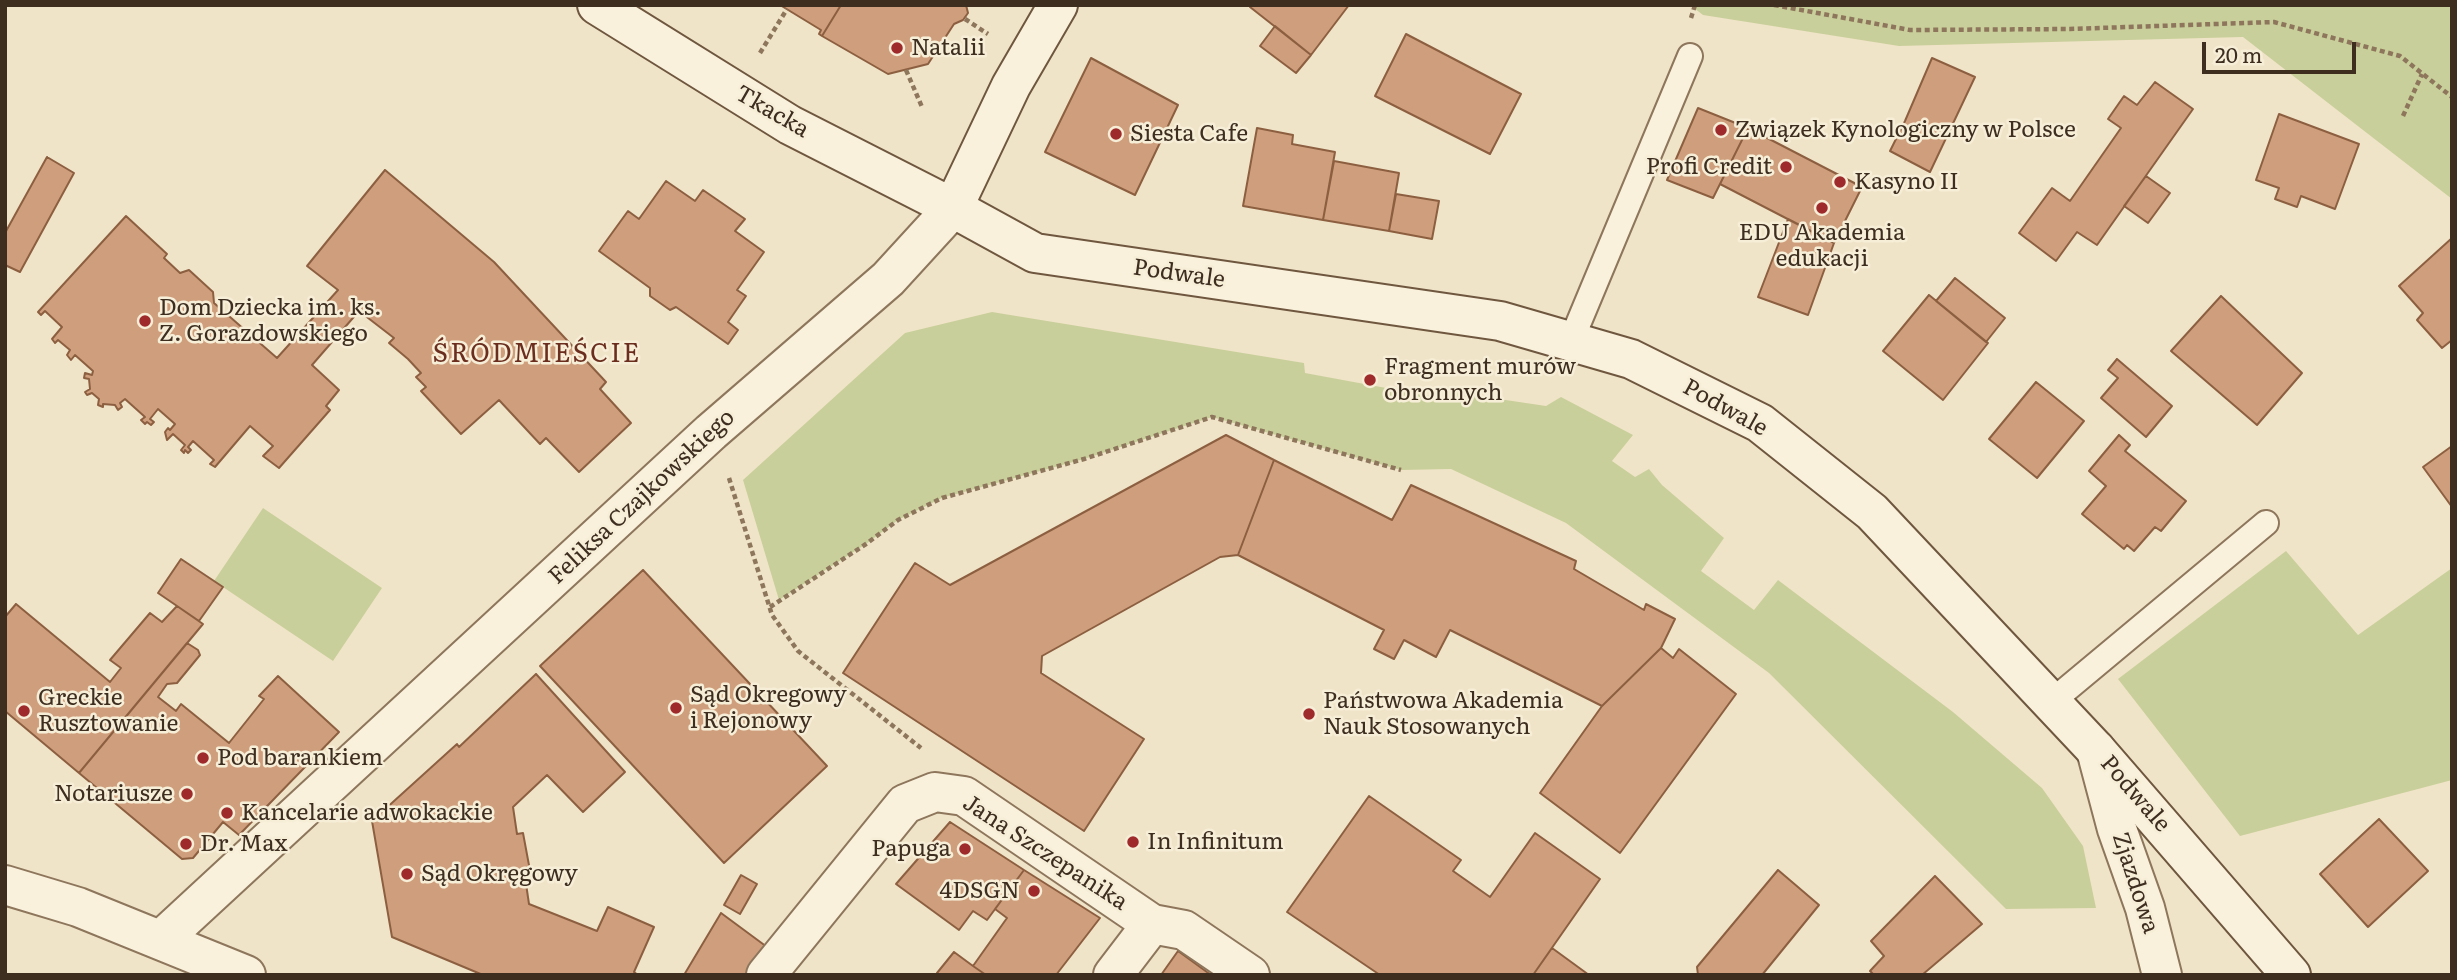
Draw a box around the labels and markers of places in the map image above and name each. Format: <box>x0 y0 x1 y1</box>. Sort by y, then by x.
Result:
place label: Natalii <box>911 34 985 62</box>
marker: Natalii <box>889 40 905 56</box>
place label: Związek Kynologiczny w Polsce <box>1735 116 2076 144</box>
place label: Siesta Cafe <box>1130 120 1248 148</box>
marker: Związek Kynologiczny w Polsce <box>1713 122 1729 138</box>
marker: Siesta Cafe <box>1108 126 1124 142</box>
place label: Profi Credit <box>1646 153 1772 181</box>
marker: Profi Credit <box>1778 159 1794 175</box>
place label: Kasyno II <box>1854 168 1959 196</box>
marker: Kasyno II <box>1832 174 1848 190</box>
marker: EDU Akademia edukacji <box>1814 200 1830 216</box>
place label: EDU Akademia edukacji <box>1739 219 1905 273</box>
place label: Dom Dziecka im. ks. Z. Gorazdowskiego <box>159 294 382 348</box>
marker: Dom Dziecka im. ks. Z. Gorazdowskiego <box>137 313 153 329</box>
place label: Fragment murów obronnych <box>1384 353 1576 407</box>
marker: Fragment murów obronnych <box>1362 372 1378 388</box>
place label: Sąd Okregowy i Rejonowy <box>690 681 847 735</box>
place label: Greckie Rusztowanie <box>38 684 179 738</box>
place label: Państwowa Akademia Nauk Stosowanych <box>1323 687 1563 741</box>
marker: Sąd Okregowy i Rejonowy <box>668 700 684 716</box>
marker: Greckie Rusztowanie <box>16 703 32 719</box>
marker: Państwowa Akademia Nauk Stosowanych <box>1301 706 1317 722</box>
place label: Pod barankiem <box>217 744 383 772</box>
marker: Pod barankiem <box>195 750 211 766</box>
place label: Notariusze <box>54 780 173 808</box>
marker: Notariusze <box>179 786 195 802</box>
place label: Kancelarie adwokackie <box>241 799 493 827</box>
marker: Kancelarie adwokackie <box>219 805 235 821</box>
place label: In Infinitum <box>1147 828 1284 856</box>
place label: Dr. Max <box>200 830 288 858</box>
marker: In Infinitum <box>1125 834 1141 850</box>
place label: Papuga <box>871 835 951 863</box>
marker: Dr. Max <box>178 836 194 852</box>
marker: Papuga <box>957 841 973 857</box>
place label: Sąd Okręgowy <box>421 860 578 888</box>
marker: Sąd Okręgowy <box>399 866 415 882</box>
place label: 4DSGN <box>940 877 1020 905</box>
marker: 4DSGN <box>1026 883 1042 899</box>

